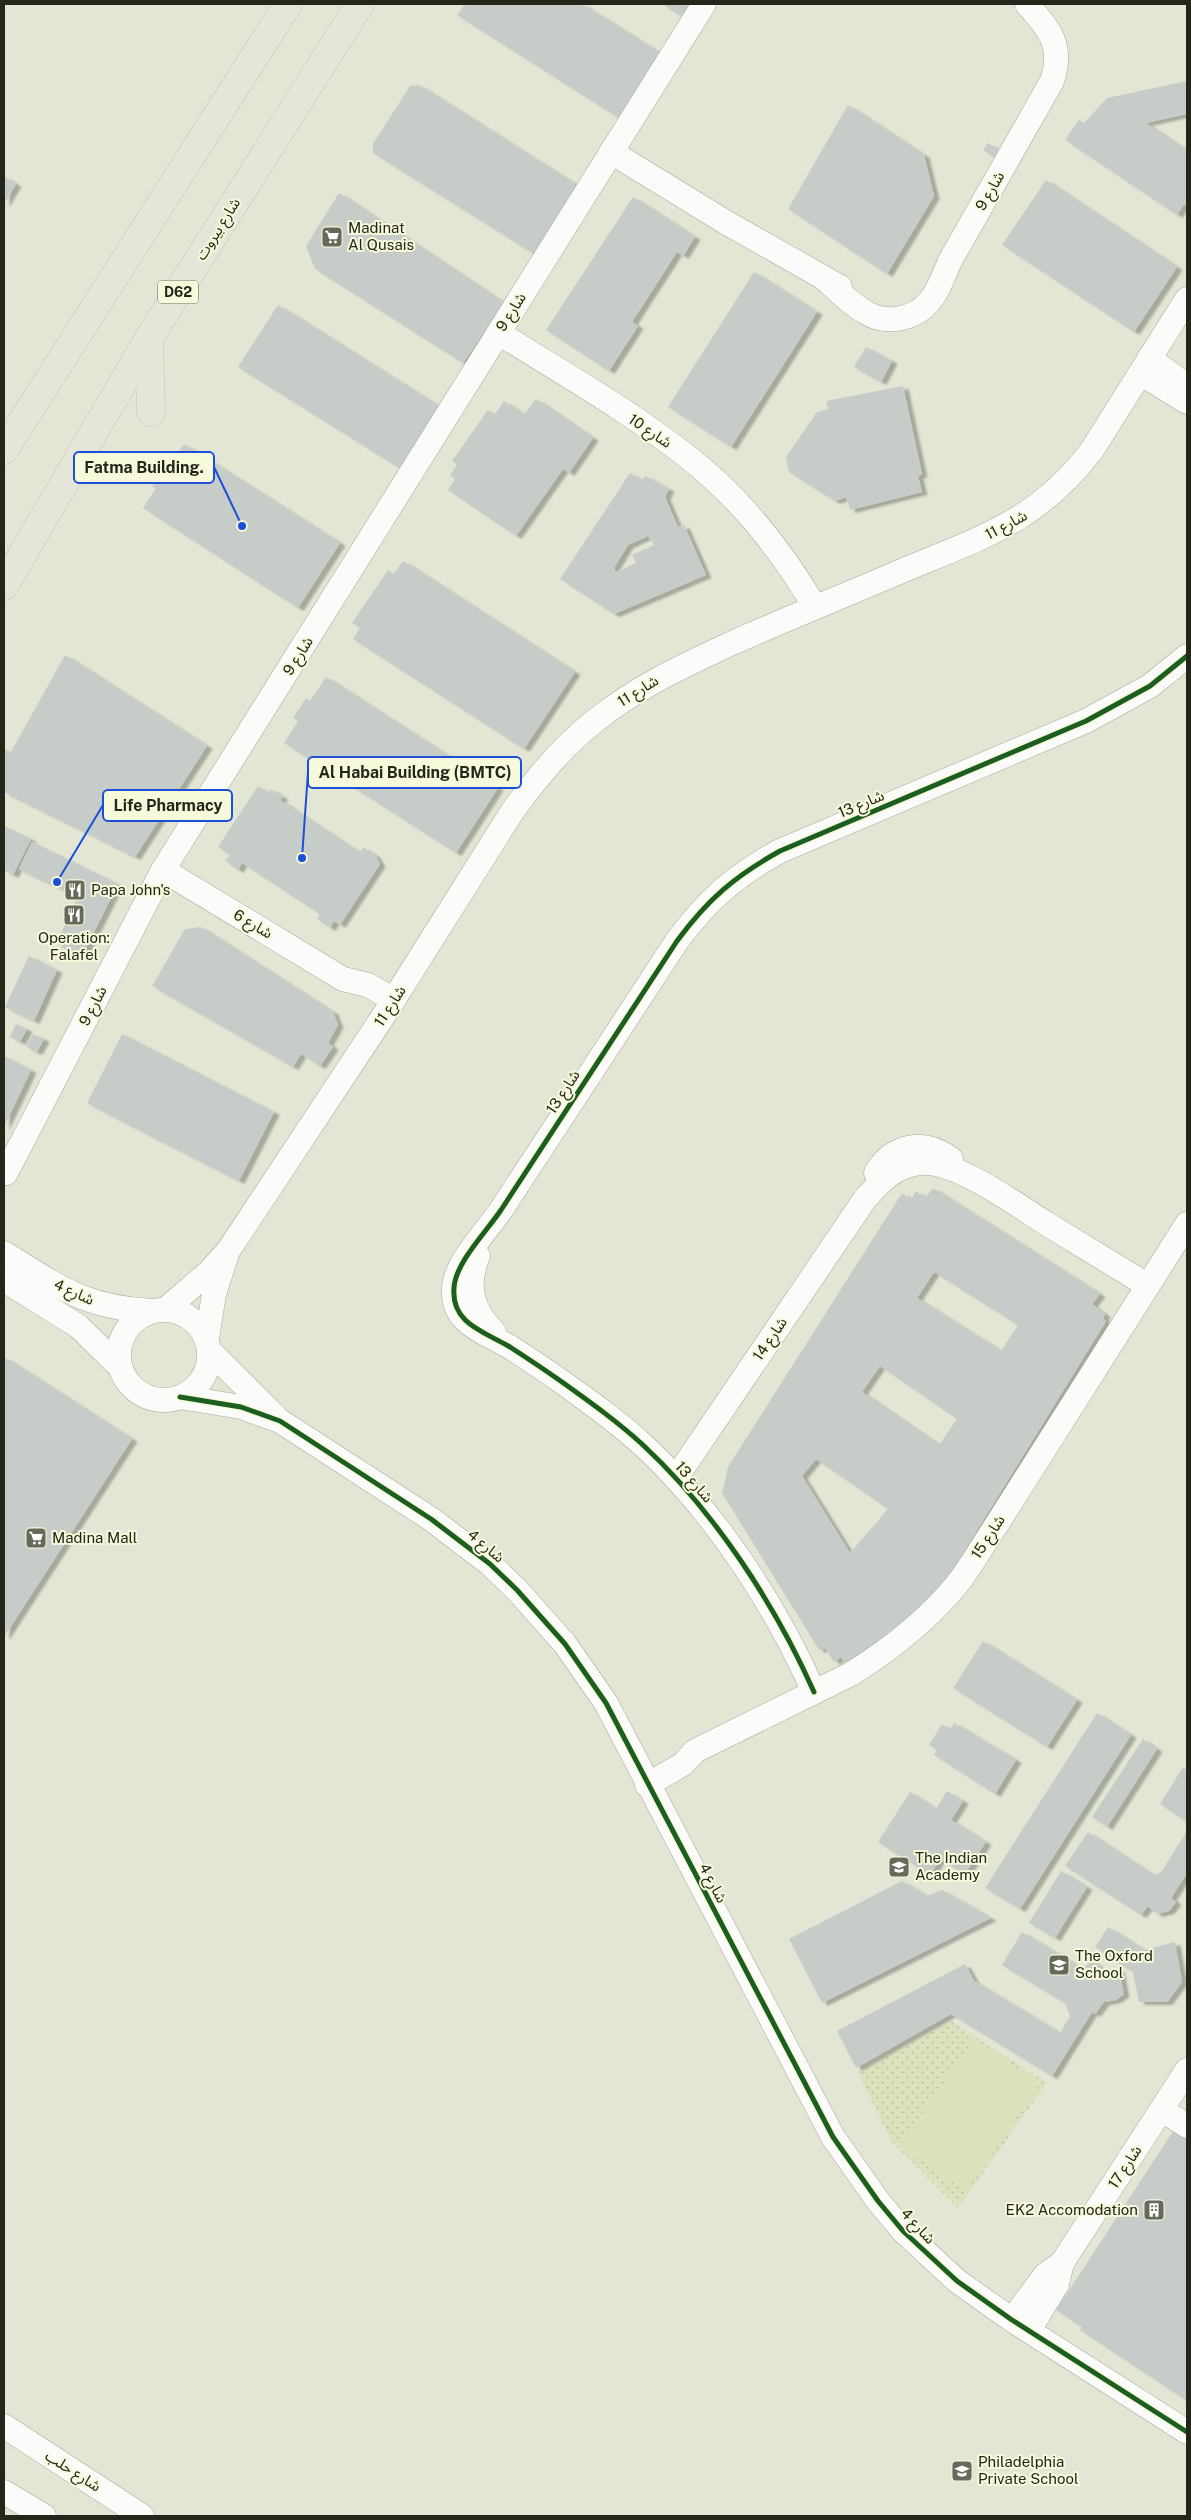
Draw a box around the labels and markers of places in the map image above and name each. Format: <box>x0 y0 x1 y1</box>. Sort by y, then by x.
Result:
place label: Madinat Al Qusais <box>348 219 414 253</box>
supermarket icon: Madinat Al Qusais <box>320 225 344 249</box>
callout: Fatma Building. <box>74 452 214 483</box>
callout: Al Habai Building (BMTC) <box>308 757 521 788</box>
callout: Life Pharmacy <box>103 790 232 821</box>
restaurant icon: Papa John's <box>63 878 87 902</box>
place label: Papa John's <box>91 881 170 898</box>
restaurant icon: Operation: Falafel <box>62 903 86 927</box>
place label: Operation: Falafel <box>38 929 110 963</box>
supermarket icon: Madina Mall <box>24 1526 48 1550</box>
place label: Madina Mall <box>52 1529 137 1546</box>
place label: The Indian Academy <box>915 1849 987 1883</box>
school or university icon: The Indian Academy <box>887 1855 911 1879</box>
place label: The Oxford School <box>1075 1947 1153 1981</box>
school or university icon: The Oxford School <box>1047 1953 1071 1977</box>
building icon: EK2 Accomodation <box>1142 2198 1166 2222</box>
place label: EK2 Accomodation <box>1006 2201 1138 2218</box>
place label: Philadelphia Private School <box>978 2453 1078 2487</box>
school or university icon: Philadelphia Private School <box>950 2459 974 2483</box>

